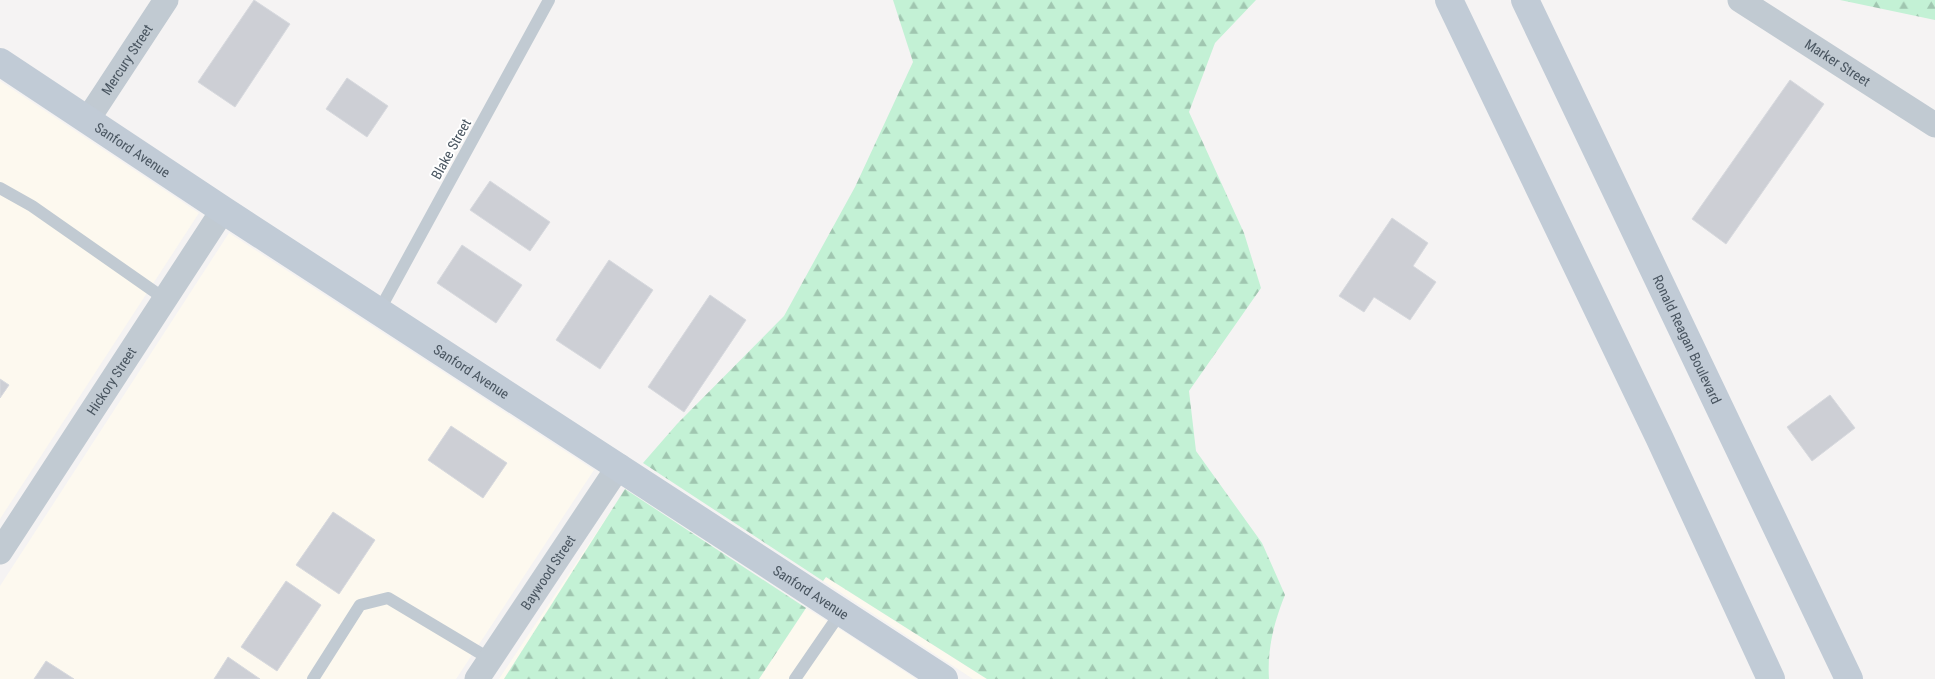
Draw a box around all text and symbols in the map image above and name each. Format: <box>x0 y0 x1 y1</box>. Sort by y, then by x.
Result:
street label: Mercury Street <box>98 21 156 98</box>
street label: Marker Street <box>1802 36 1873 89</box>
street label: Blake Street <box>428 116 474 182</box>
street label: Sanford Avenue <box>92 119 173 181</box>
street label: Ronald Reagan Boulevard <box>1649 272 1724 406</box>
street label: Sanford Avenue <box>431 341 513 402</box>
street label: Hickory Street <box>83 344 139 418</box>
street label: Baywood Street <box>517 532 579 613</box>
street label: Sanford Avenue <box>770 562 852 623</box>

